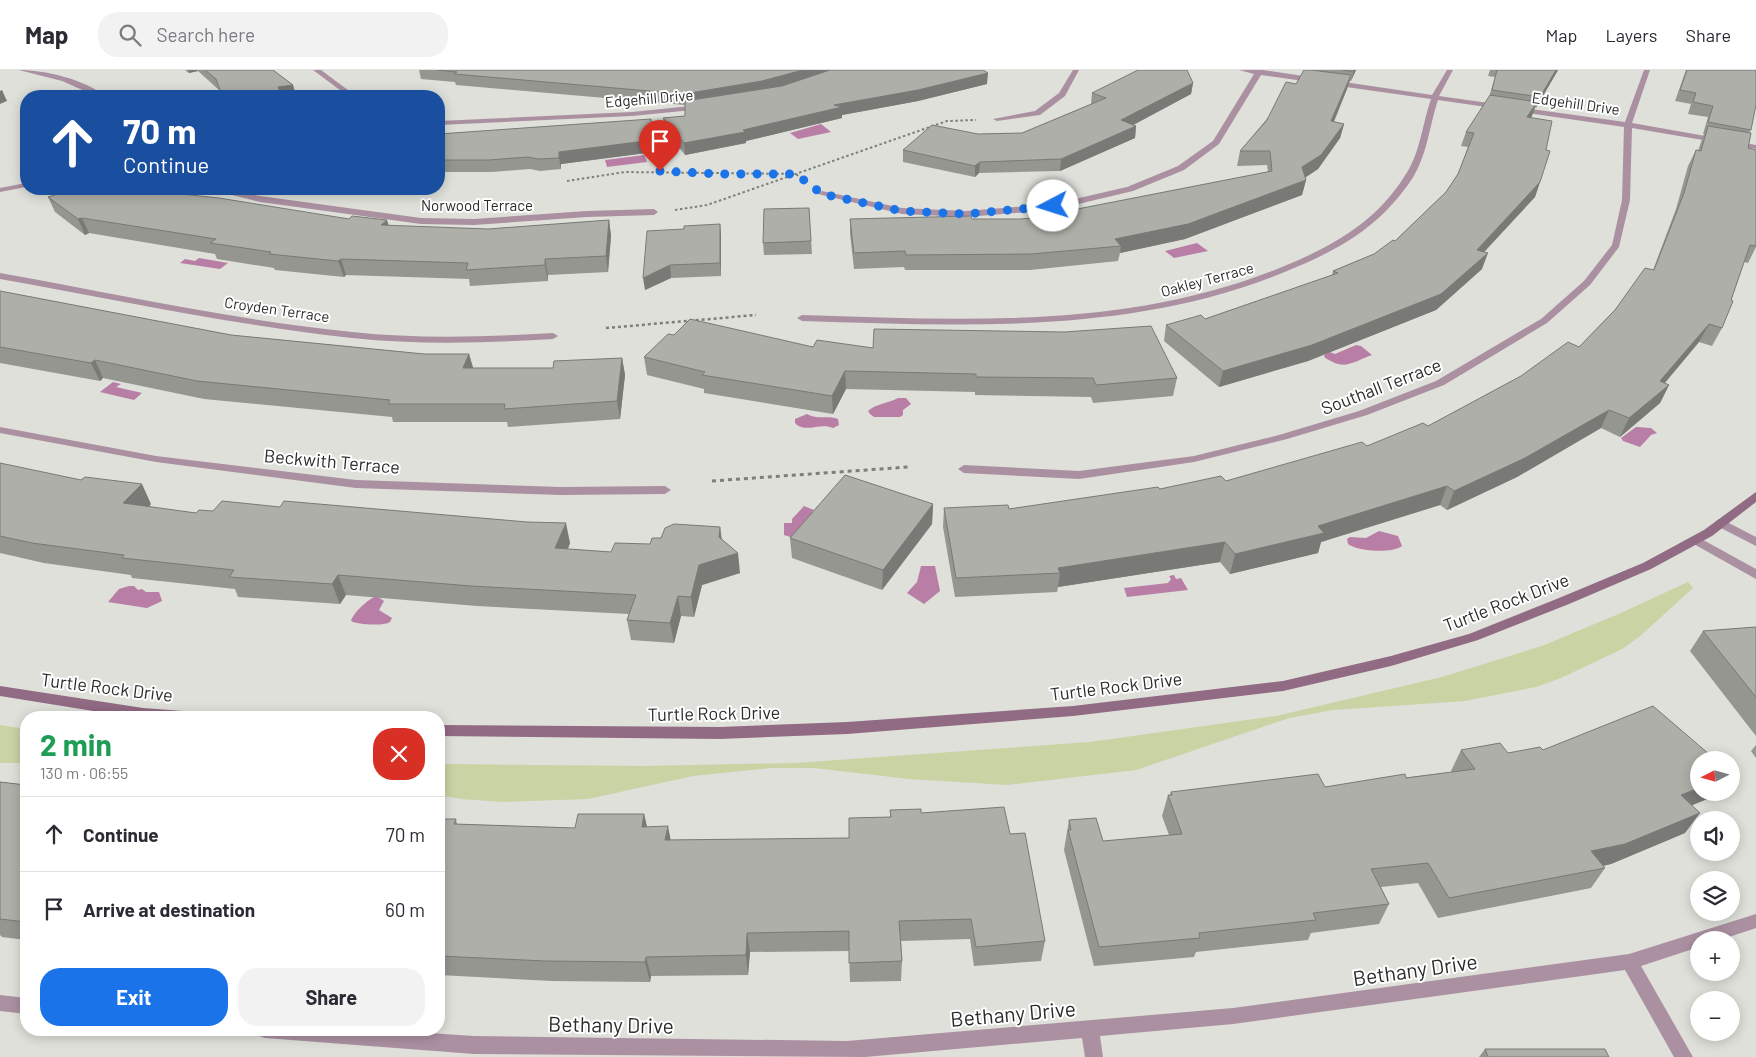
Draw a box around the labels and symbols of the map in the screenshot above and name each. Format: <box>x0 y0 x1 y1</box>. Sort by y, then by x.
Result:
street label: Edgehill Drive <box>604 85 694 111</box>
street label: Edgehill Drive <box>1531 88 1621 118</box>
pin <box>639 120 681 171</box>
position arrow <box>1026 179 1078 231</box>
street label: Norwood Terrace <box>421 196 533 214</box>
street label: Oakley Terrace <box>1159 258 1255 300</box>
street label: Croyden Terrace <box>223 293 331 325</box>
street label: Southall Terrace <box>1318 353 1444 419</box>
street label: Beckwith Terrace <box>263 444 401 478</box>
street label: Turtle Rock Drive <box>1440 568 1572 636</box>
street label: Turtle Rock Drive <box>1049 667 1183 705</box>
street label: Turtle Rock Drive <box>40 668 174 706</box>
street label: Turtle Rock Drive <box>647 701 781 725</box>
north arrow <box>1690 751 1740 801</box>
street label: Bethany Drive <box>1351 948 1479 990</box>
street label: Bethany Drive <box>949 995 1077 1031</box>
street label: Bethany Drive <box>548 1010 674 1038</box>

